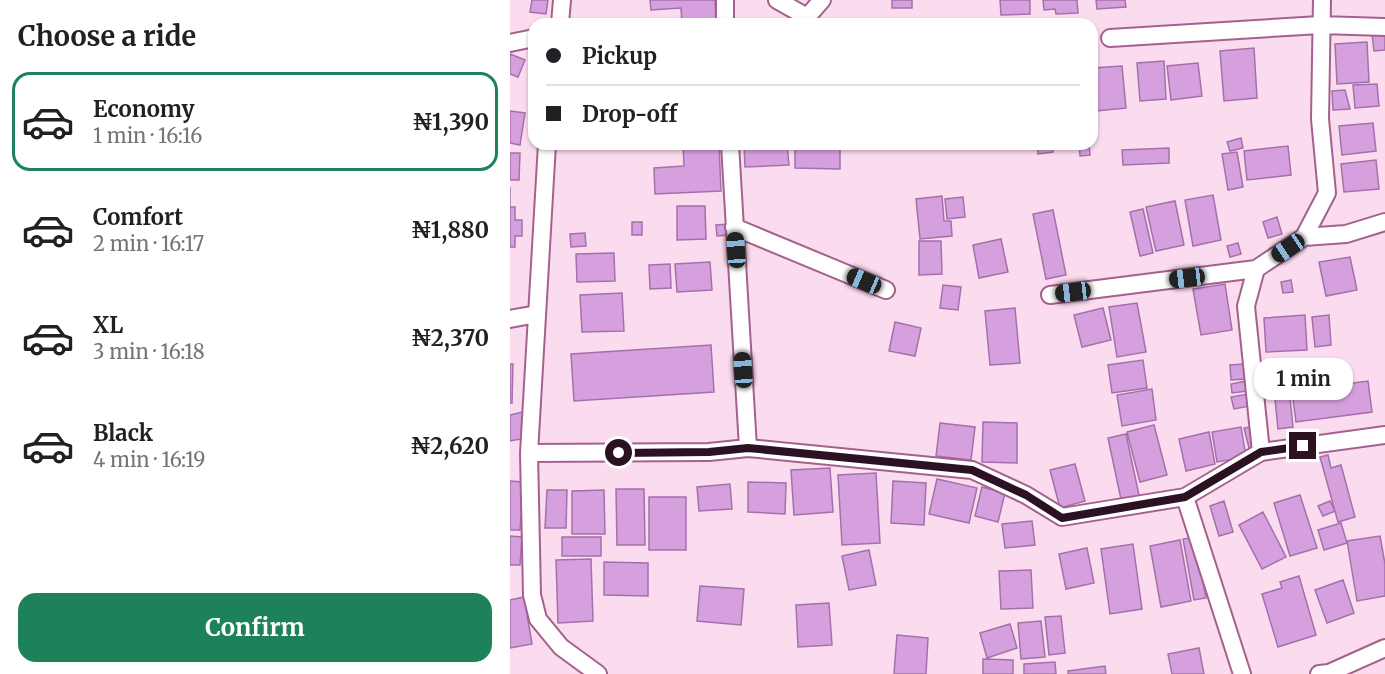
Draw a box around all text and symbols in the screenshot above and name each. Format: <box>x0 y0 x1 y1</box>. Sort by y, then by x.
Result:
text: Choose a ride <box>18 19 196 53</box>
text: Pickup <box>582 42 657 70</box>
icon: car <box>21 95 75 149</box>
text: Economy <box>93 95 194 123</box>
text: Drop-off <box>582 100 677 128</box>
text: ₦1,390 <box>412 108 489 136</box>
text: 1 min · 16:16 <box>93 123 202 148</box>
icon: car <box>21 203 75 257</box>
text: Comfort <box>93 203 183 231</box>
text: ₦1,880 <box>411 216 489 244</box>
car <box>1268 230 1308 266</box>
text: 2 min · 16:17 <box>93 231 204 256</box>
car <box>726 231 746 269</box>
car <box>844 266 884 296</box>
car <box>1168 267 1206 289</box>
car <box>1054 281 1092 303</box>
icon: car <box>21 311 75 365</box>
text: XL <box>93 311 123 339</box>
text: ₦2,370 <box>411 324 489 352</box>
text: 3 min · 16:18 <box>93 339 205 364</box>
car <box>733 351 753 389</box>
callout: 1 min <box>1254 359 1352 401</box>
text: 1 min <box>1276 366 1331 391</box>
icon: car <box>21 419 75 473</box>
text: Black <box>93 419 153 447</box>
text: ₦2,620 <box>410 432 489 460</box>
route end <box>1289 432 1316 459</box>
route start <box>605 439 632 466</box>
text: 4 min · 16:19 <box>93 447 205 472</box>
button: Confirm <box>18 593 492 662</box>

